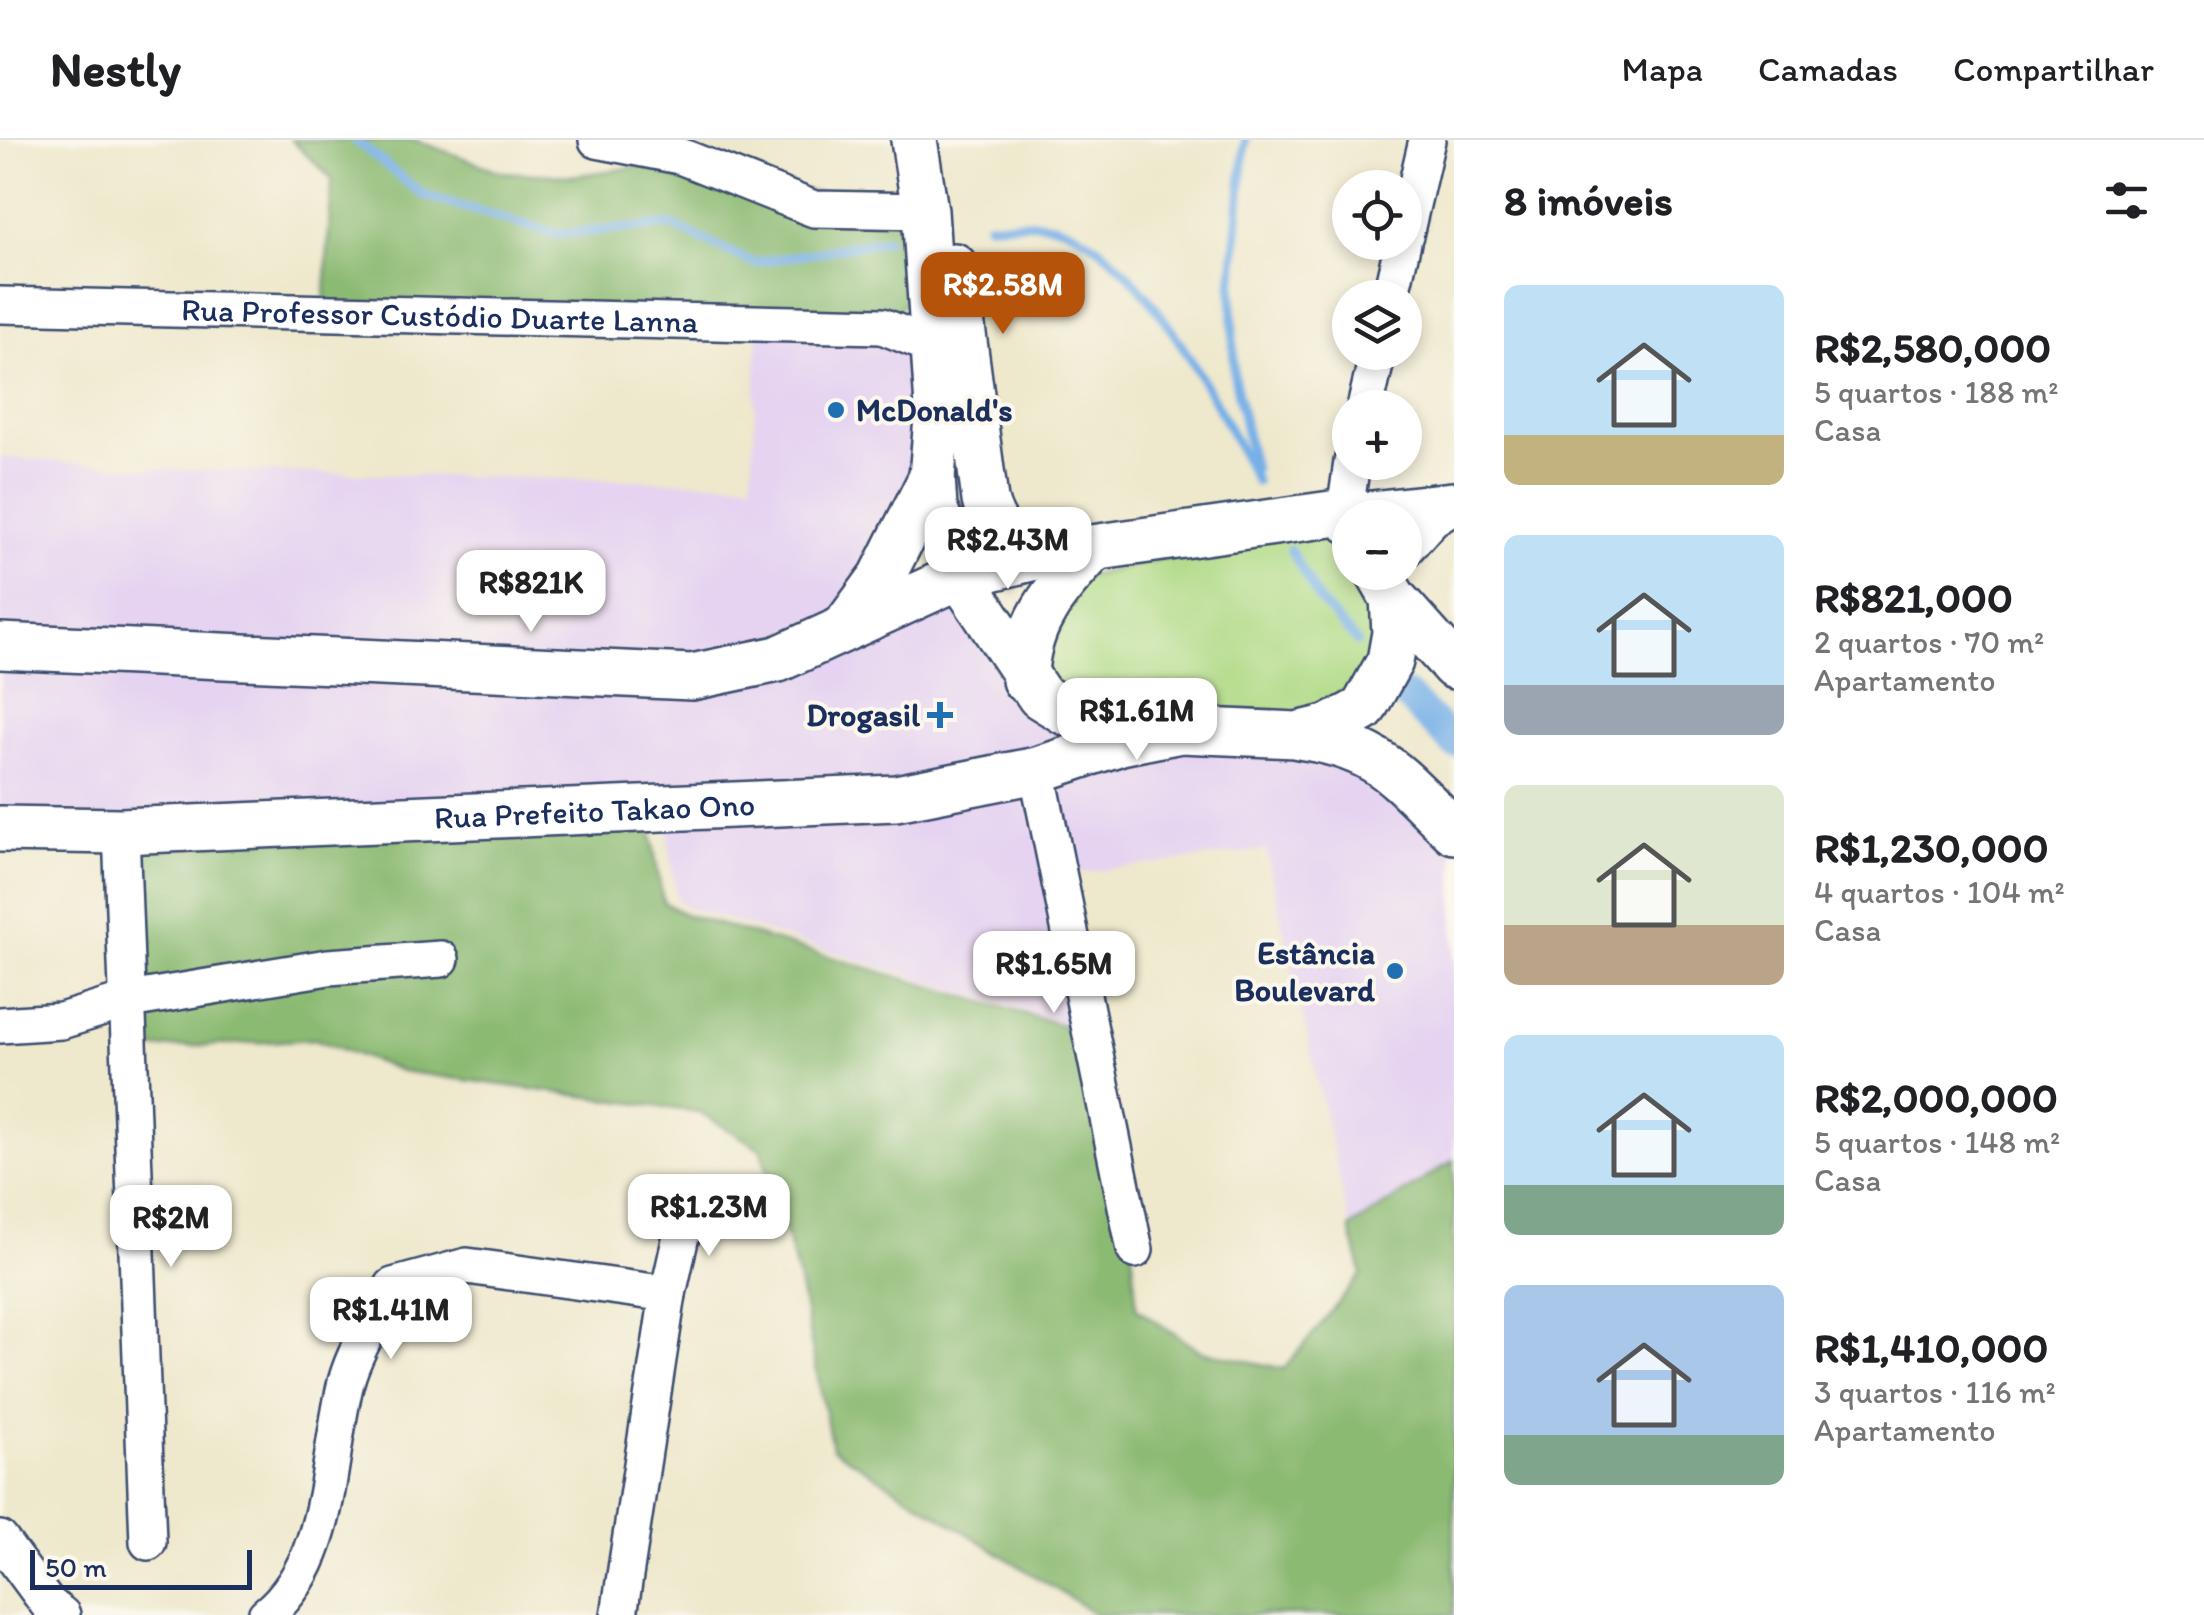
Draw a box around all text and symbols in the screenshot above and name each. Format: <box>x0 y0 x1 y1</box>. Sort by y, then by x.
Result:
text: Nestly <box>50 40 181 98</box>
text: Mapa <box>1622 48 1703 90</box>
text: Camadas <box>1758 48 1898 90</box>
text: Compartilhar <box>1953 48 2154 90</box>
map controls <box>1332 170 1422 590</box>
button: locate <box>1332 170 1422 260</box>
icon: filters <box>2099 173 2154 228</box>
text: 8 imóveis <box>1504 175 1673 226</box>
pin: R$2.58M <box>911 252 1095 337</box>
text: R$2.58M <box>943 265 1063 303</box>
button: layers <box>1332 280 1422 370</box>
street label: Rua Professor Custódio Duarte Lanna <box>181 290 699 341</box>
text: R$2,580,000 <box>1814 322 2051 373</box>
icon: home <box>1584 325 1704 445</box>
text: 5 quartos · 188 m² <box>1814 373 2059 411</box>
button: + <box>1332 390 1422 480</box>
place label: McDonald's <box>856 391 1013 429</box>
marker: McDonald's <box>825 399 847 421</box>
text: Casa <box>1814 411 1881 449</box>
button: − <box>1332 500 1422 590</box>
pin: R$2.43M <box>916 507 1100 592</box>
text: R$2.43M <box>947 520 1069 558</box>
pin: R$821K <box>450 550 612 635</box>
text: R$821K <box>479 563 583 601</box>
text: R$821,000 <box>1814 572 2013 623</box>
icon: home <box>1584 575 1704 695</box>
text: 2 quartos · 70 m² <box>1814 623 2044 661</box>
text: Apartamento <box>1814 661 1996 699</box>
pin: R$1.61M <box>1045 678 1229 763</box>
text: R$1.61M <box>1079 691 1195 729</box>
place label: Drogasil <box>806 696 921 734</box>
marker: Drogasil <box>929 704 951 726</box>
street label: Rua Prefeito Takao Ono <box>433 785 756 837</box>
text: R$1,230,000 <box>1814 822 2049 873</box>
icon: home <box>1584 825 1704 945</box>
text: 4 quartos · 104 m² <box>1814 873 2065 911</box>
text: Casa <box>1814 911 1881 949</box>
pin: R$1.65M <box>962 931 1146 1016</box>
place label: Estância Boulevard <box>1234 934 1375 1009</box>
text: R$1.65M <box>995 944 1113 982</box>
marker: Estância Boulevard <box>1384 960 1406 982</box>
text: R$2,000,000 <box>1814 1072 2058 1123</box>
icon: home <box>1584 1075 1704 1195</box>
text: 5 quartos · 148 m² <box>1814 1123 2060 1161</box>
text: Casa <box>1814 1161 1881 1199</box>
pin: R$1.23M <box>617 1174 801 1259</box>
pin: R$2M <box>112 1185 230 1270</box>
text: R$1.23M <box>650 1187 768 1225</box>
text: R$2M <box>132 1198 210 1236</box>
pin: R$1.41M <box>299 1277 483 1362</box>
text: R$1.41M <box>332 1290 450 1328</box>
text: R$1,410,000 <box>1814 1322 2048 1373</box>
icon: home <box>1584 1325 1704 1445</box>
text: 3 quartos · 116 m² <box>1814 1373 2056 1411</box>
text: Apartamento <box>1814 1411 1996 1449</box>
scale bar <box>30 1545 252 1590</box>
text: 50 m <box>45 1550 107 1584</box>

